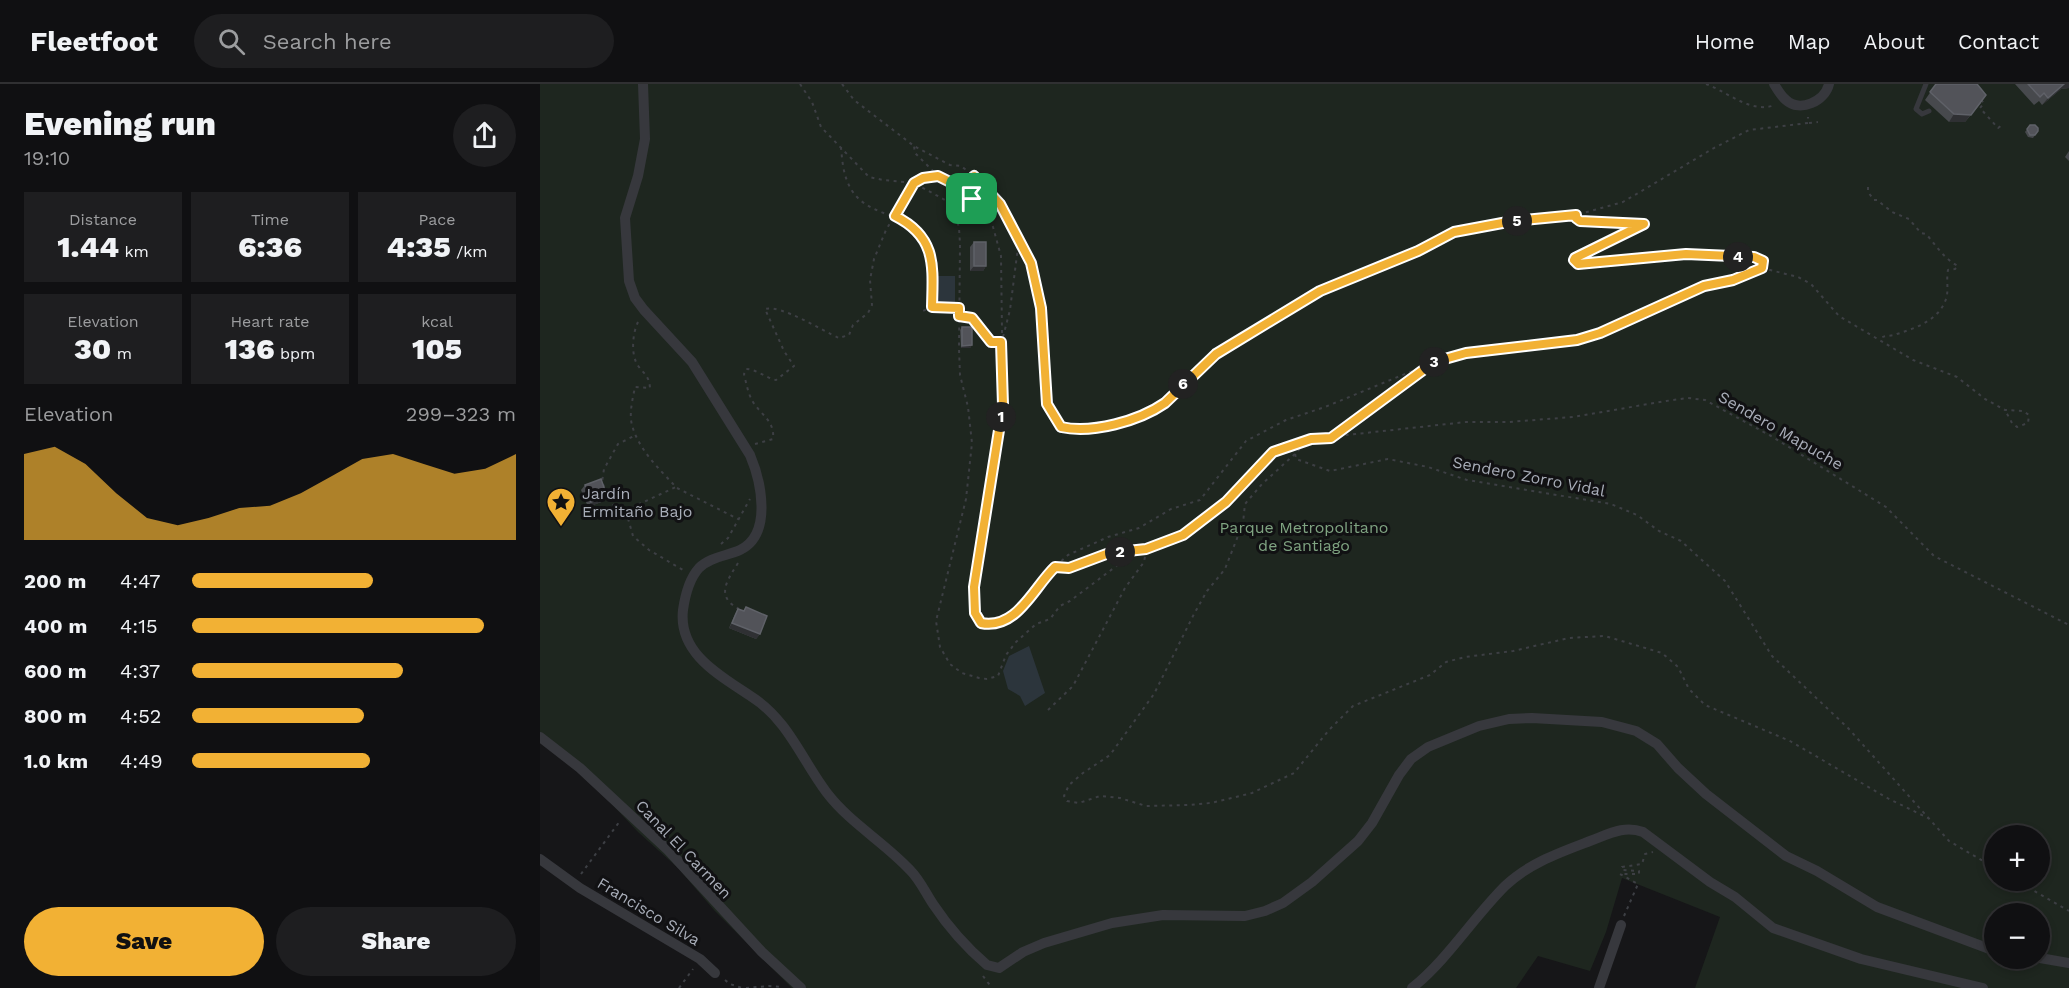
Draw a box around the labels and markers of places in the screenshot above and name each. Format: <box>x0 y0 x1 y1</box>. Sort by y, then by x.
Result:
pin <box>946 173 997 224</box>
pin: 5 <box>1502 206 1532 236</box>
pin: 4 <box>1723 242 1753 272</box>
pin: 3 <box>1419 347 1449 377</box>
pin: 6 <box>1168 369 1198 399</box>
pin: 1 <box>986 402 1016 432</box>
place label: Jardín Ermitaño Bajo <box>582 484 692 521</box>
place icon: Jardín Ermitaño Bajo <box>545 486 577 528</box>
pin: 2 <box>1105 537 1135 567</box>

